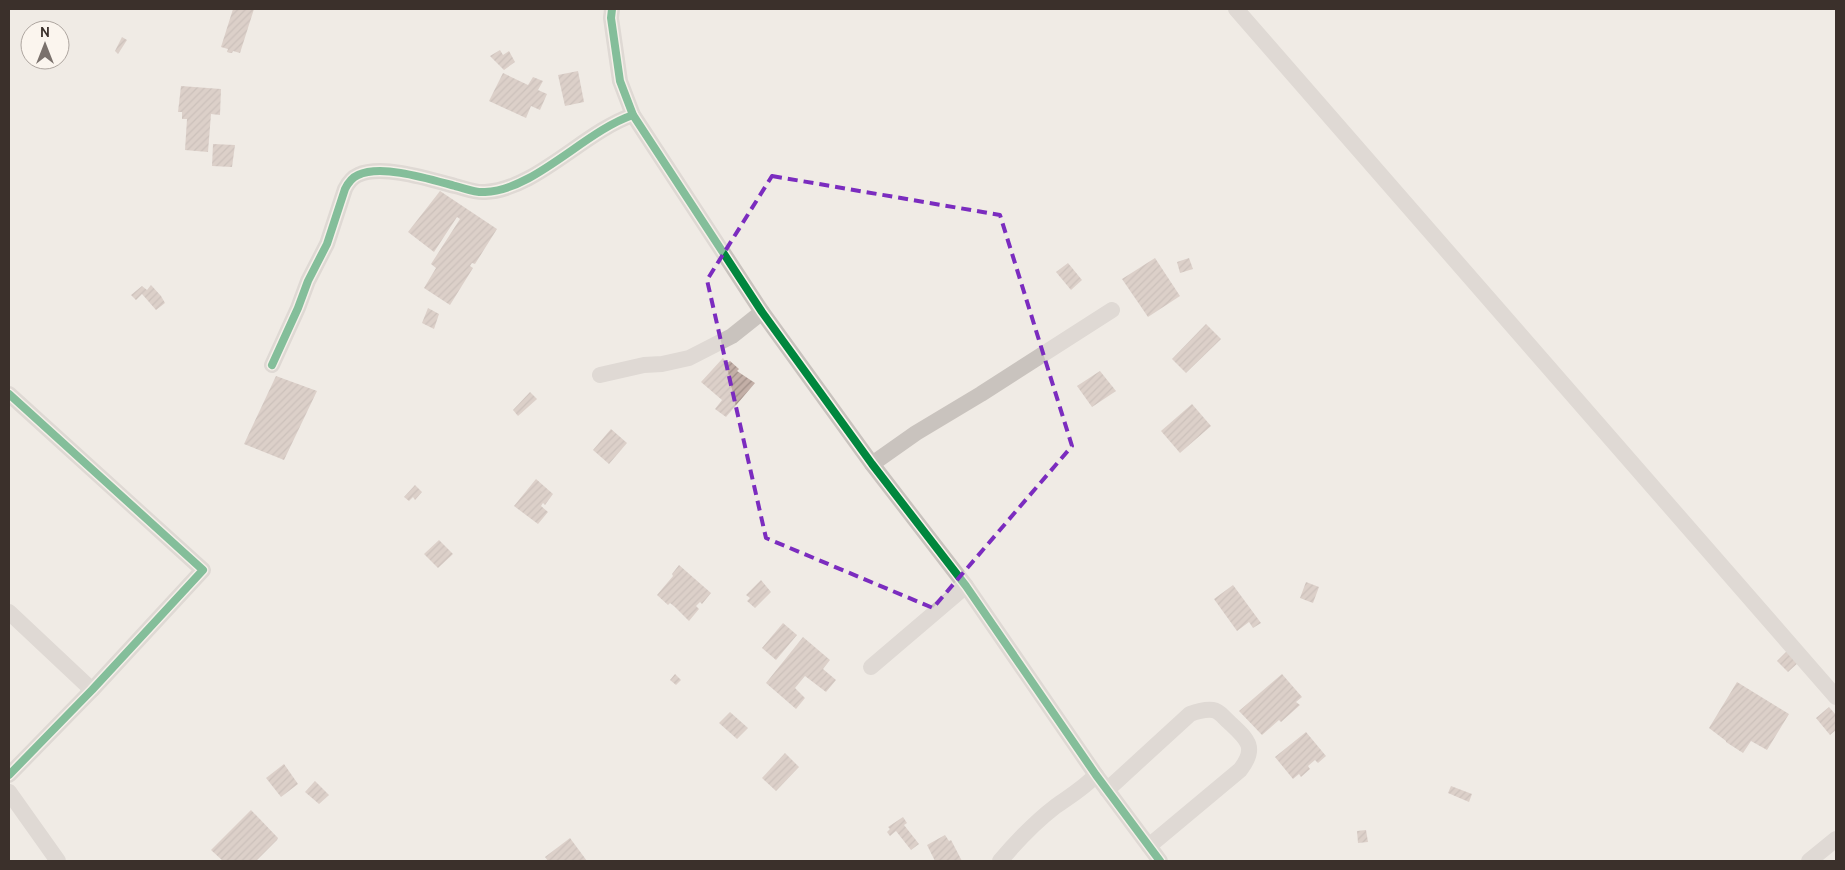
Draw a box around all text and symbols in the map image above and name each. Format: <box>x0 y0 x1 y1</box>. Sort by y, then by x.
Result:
north arrow <box>20 20 70 70</box>
text: N <box>40 23 50 41</box>

